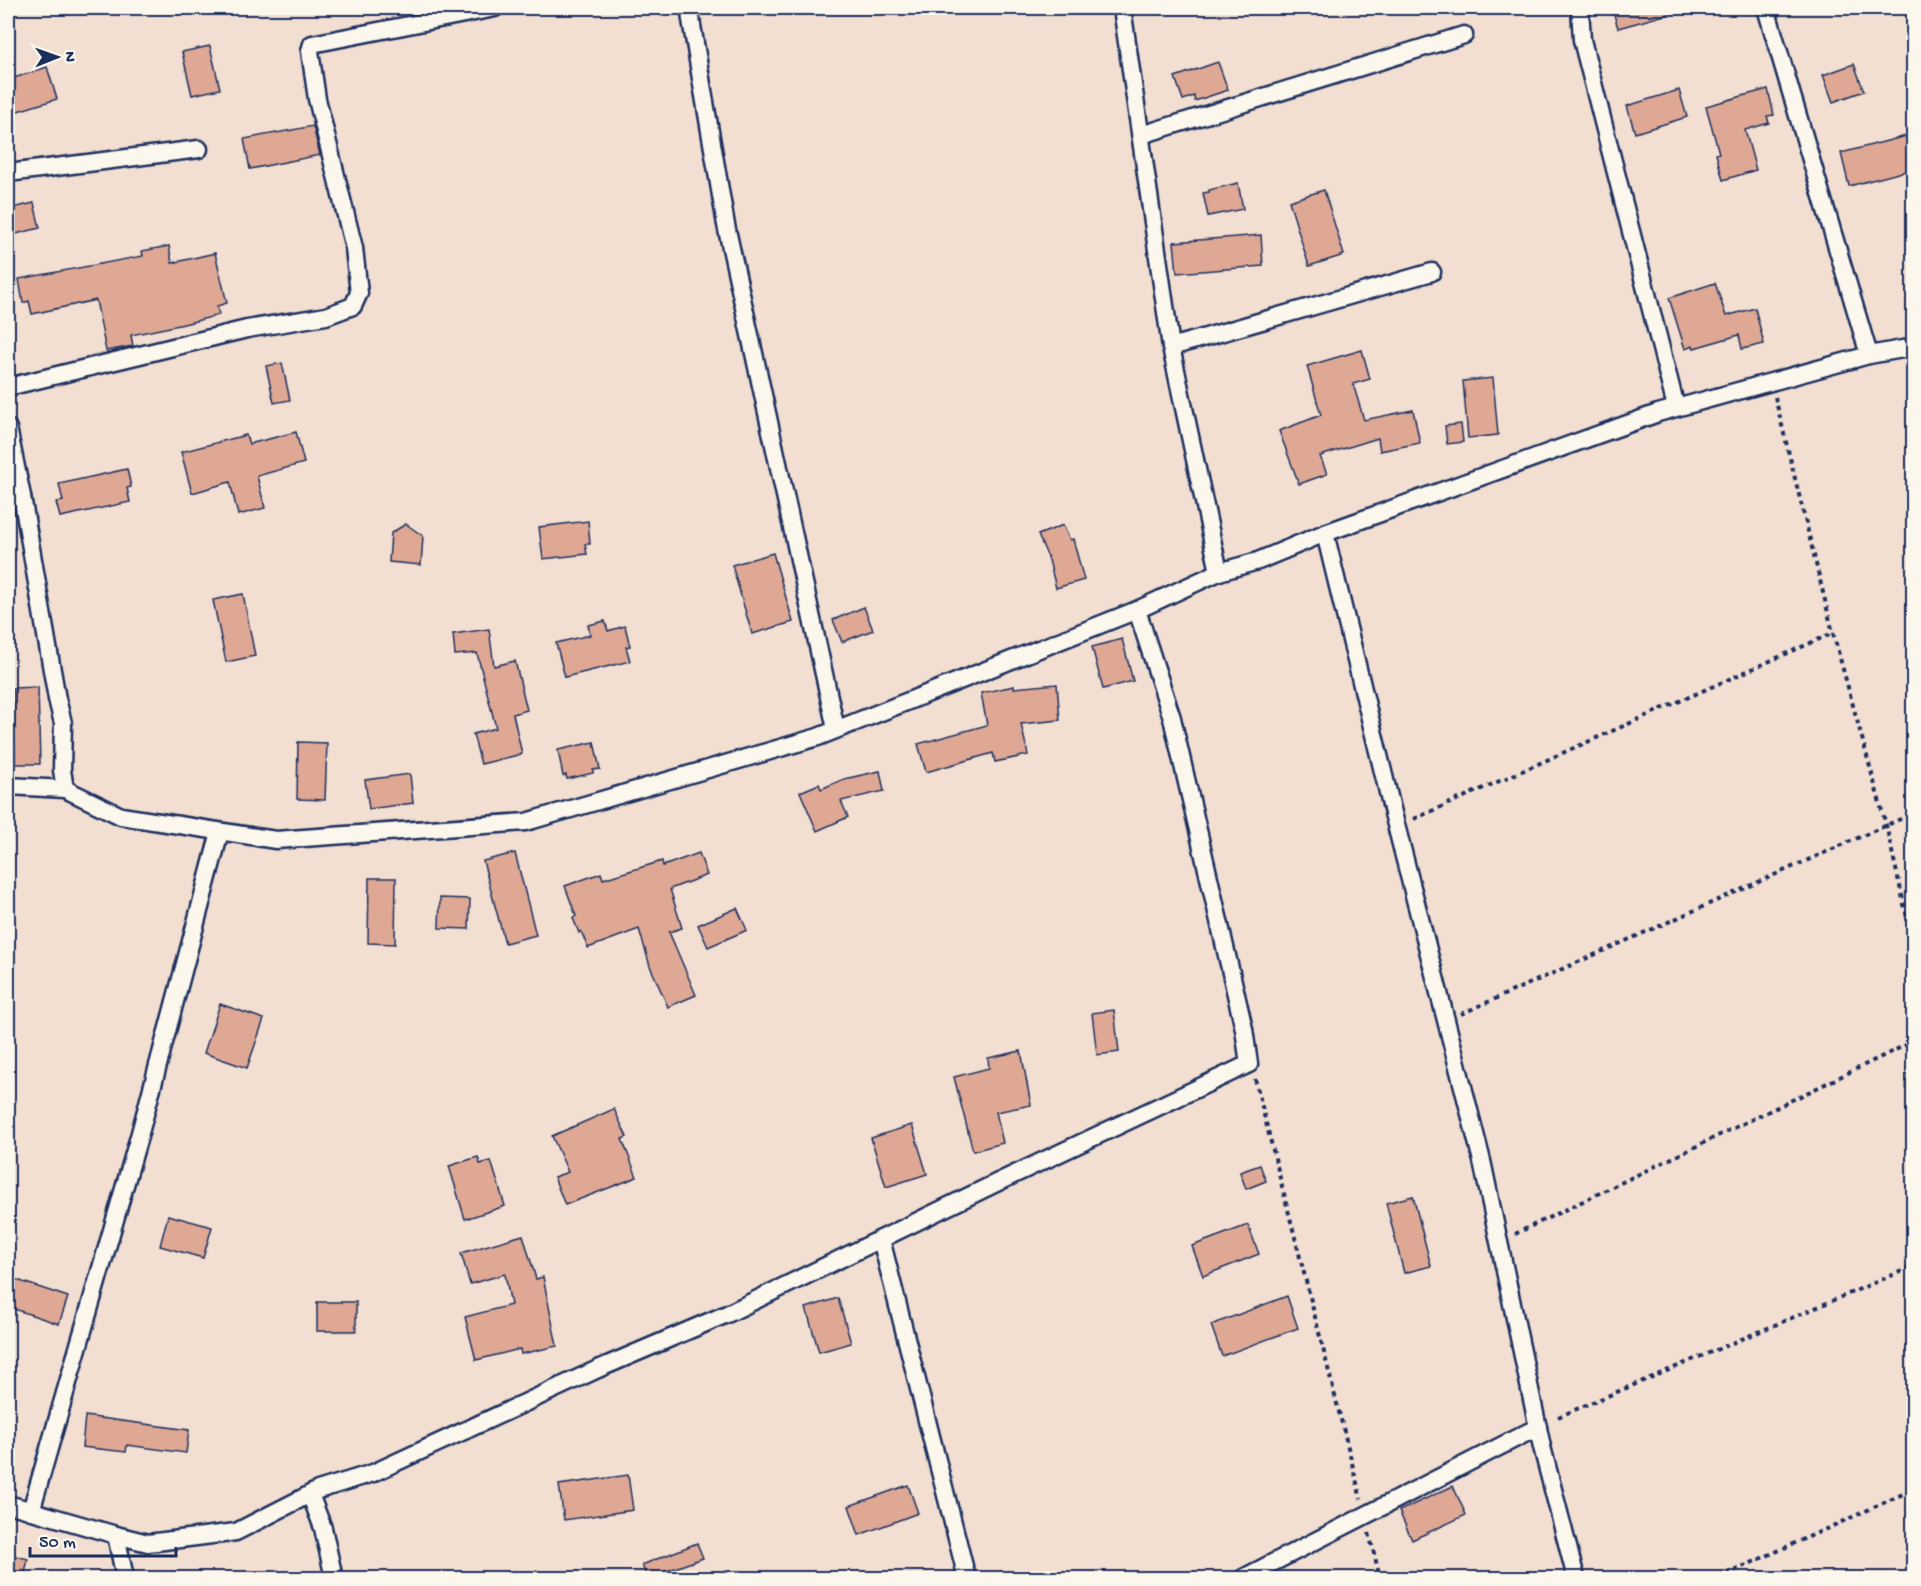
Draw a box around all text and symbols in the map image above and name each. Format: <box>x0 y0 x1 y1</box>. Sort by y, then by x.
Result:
north arrow <box>27 27 87 87</box>
text: N <box>59 51 78 63</box>
scale bar <box>30 1520 176 1558</box>
text: 50 m <box>39 1533 76 1554</box>

